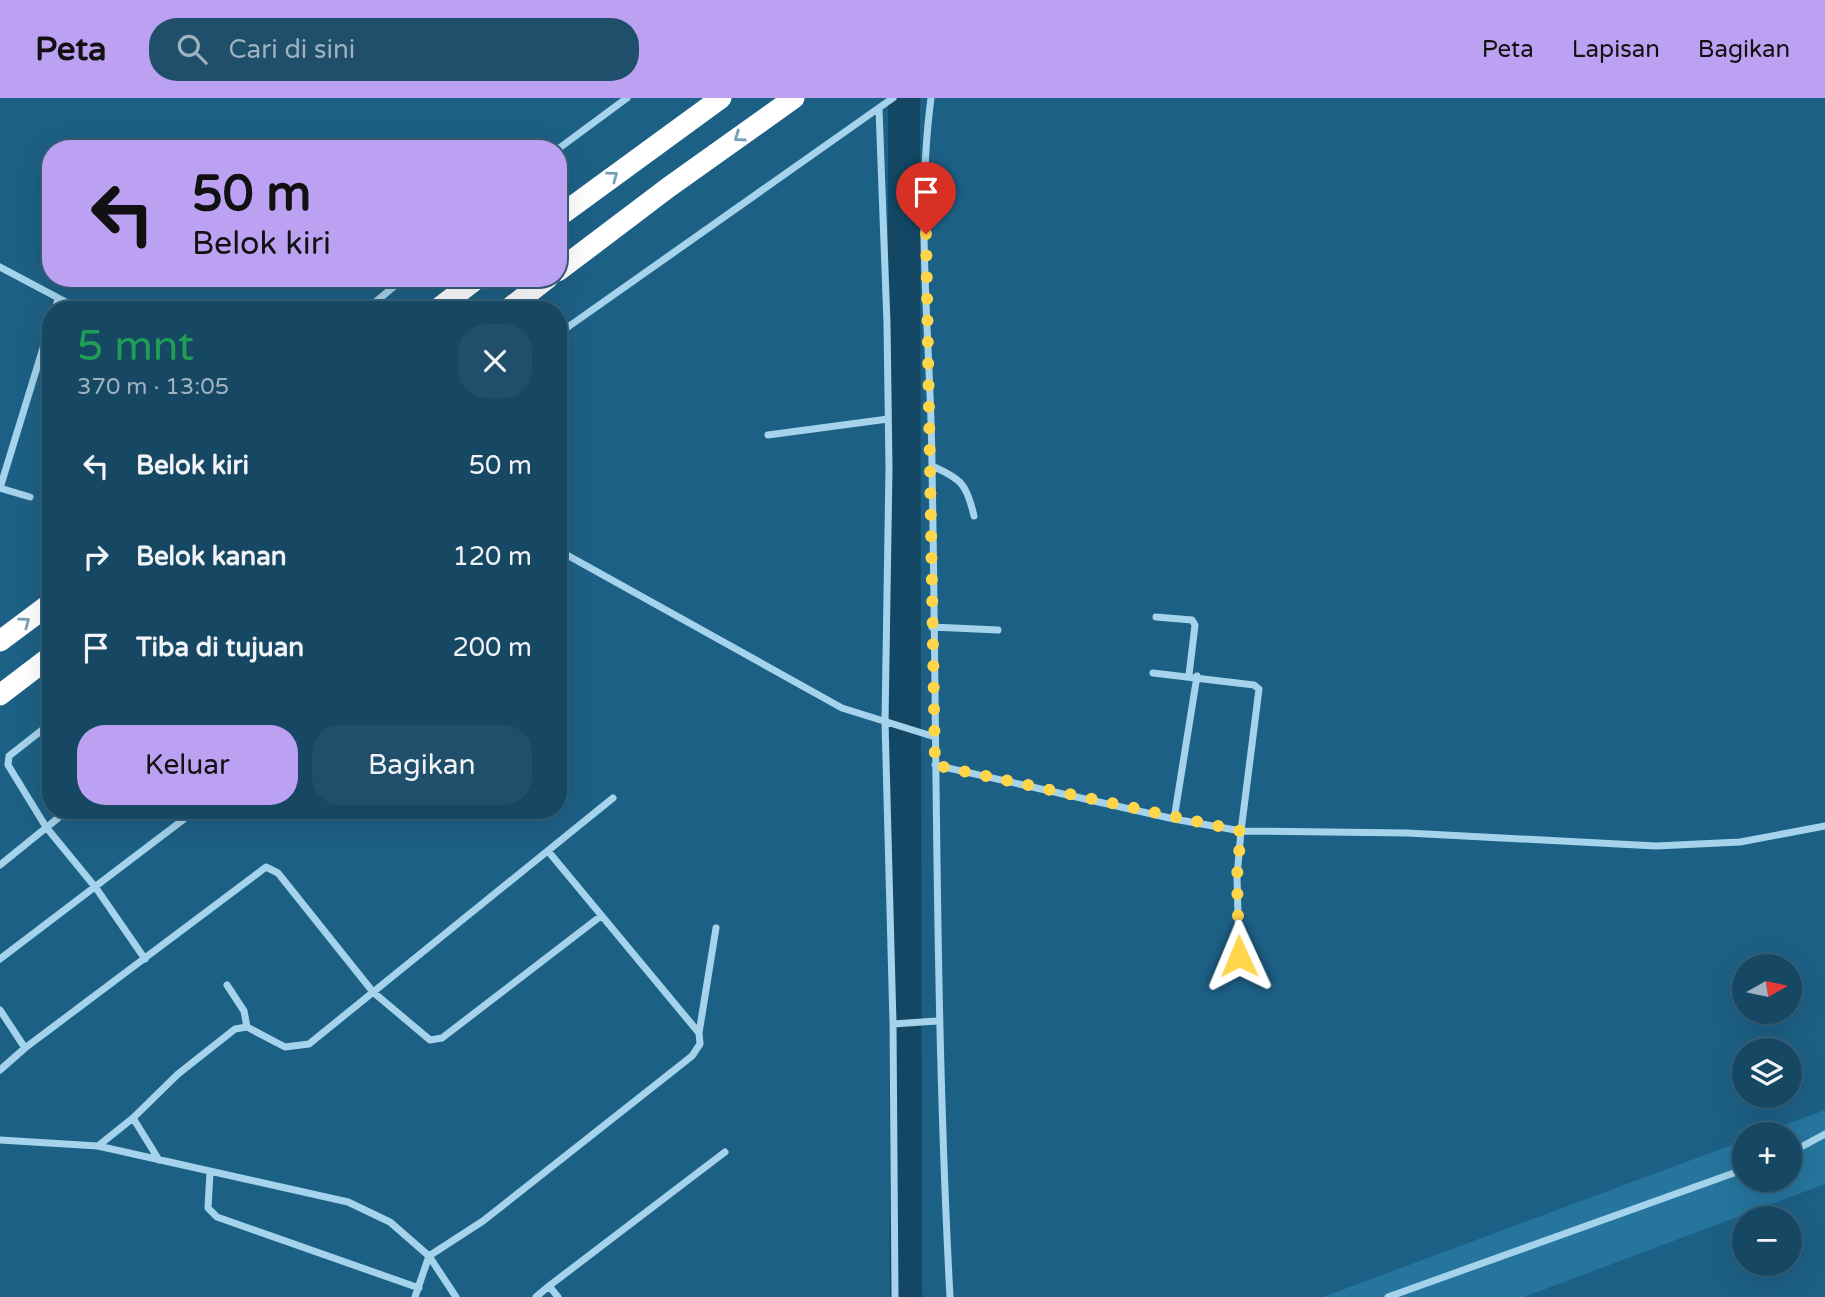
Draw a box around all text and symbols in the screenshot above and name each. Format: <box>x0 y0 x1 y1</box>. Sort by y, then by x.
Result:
search box <box>149 18 639 81</box>
text: Peta <box>35 30 107 69</box>
icon: search <box>173 30 211 68</box>
text: Cari di sini <box>229 34 355 65</box>
text: Peta <box>1482 35 1534 64</box>
text: Lapisan <box>1572 35 1660 64</box>
text: Bagikan <box>1698 35 1790 64</box>
one-way arrow <box>734 129 747 141</box>
pin <box>896 162 956 234</box>
text: 50 m <box>192 165 311 224</box>
icon: left <box>77 168 168 259</box>
one-way arrow <box>605 171 617 184</box>
icon: arrive <box>907 173 945 211</box>
text: Belok kiri <box>192 225 331 263</box>
text: 5 mnt <box>77 321 194 372</box>
button: close <box>458 324 532 398</box>
text: 370 m · 13:05 <box>77 373 229 401</box>
icon: left <box>77 447 115 485</box>
text: Belok kiri <box>136 450 249 481</box>
text: 50 m <box>469 450 532 481</box>
icon: right <box>77 538 115 576</box>
text: Belok kanan <box>136 541 287 572</box>
text: 120 m <box>452 541 532 572</box>
one-way arrow <box>18 618 30 630</box>
icon: arrive <box>77 629 115 667</box>
text: Tiba di tujuan <box>136 632 304 663</box>
text: 200 m <box>452 632 532 663</box>
button: Keluar <box>77 725 298 805</box>
button: Bagikan <box>312 725 532 805</box>
position arrow <box>1202 919 1276 993</box>
north arrow <box>1732 954 1802 1024</box>
map controls <box>1732 954 1802 1276</box>
button: layers <box>1732 1038 1802 1108</box>
button: + <box>1732 1122 1802 1192</box>
button: − <box>1732 1206 1802 1276</box>

